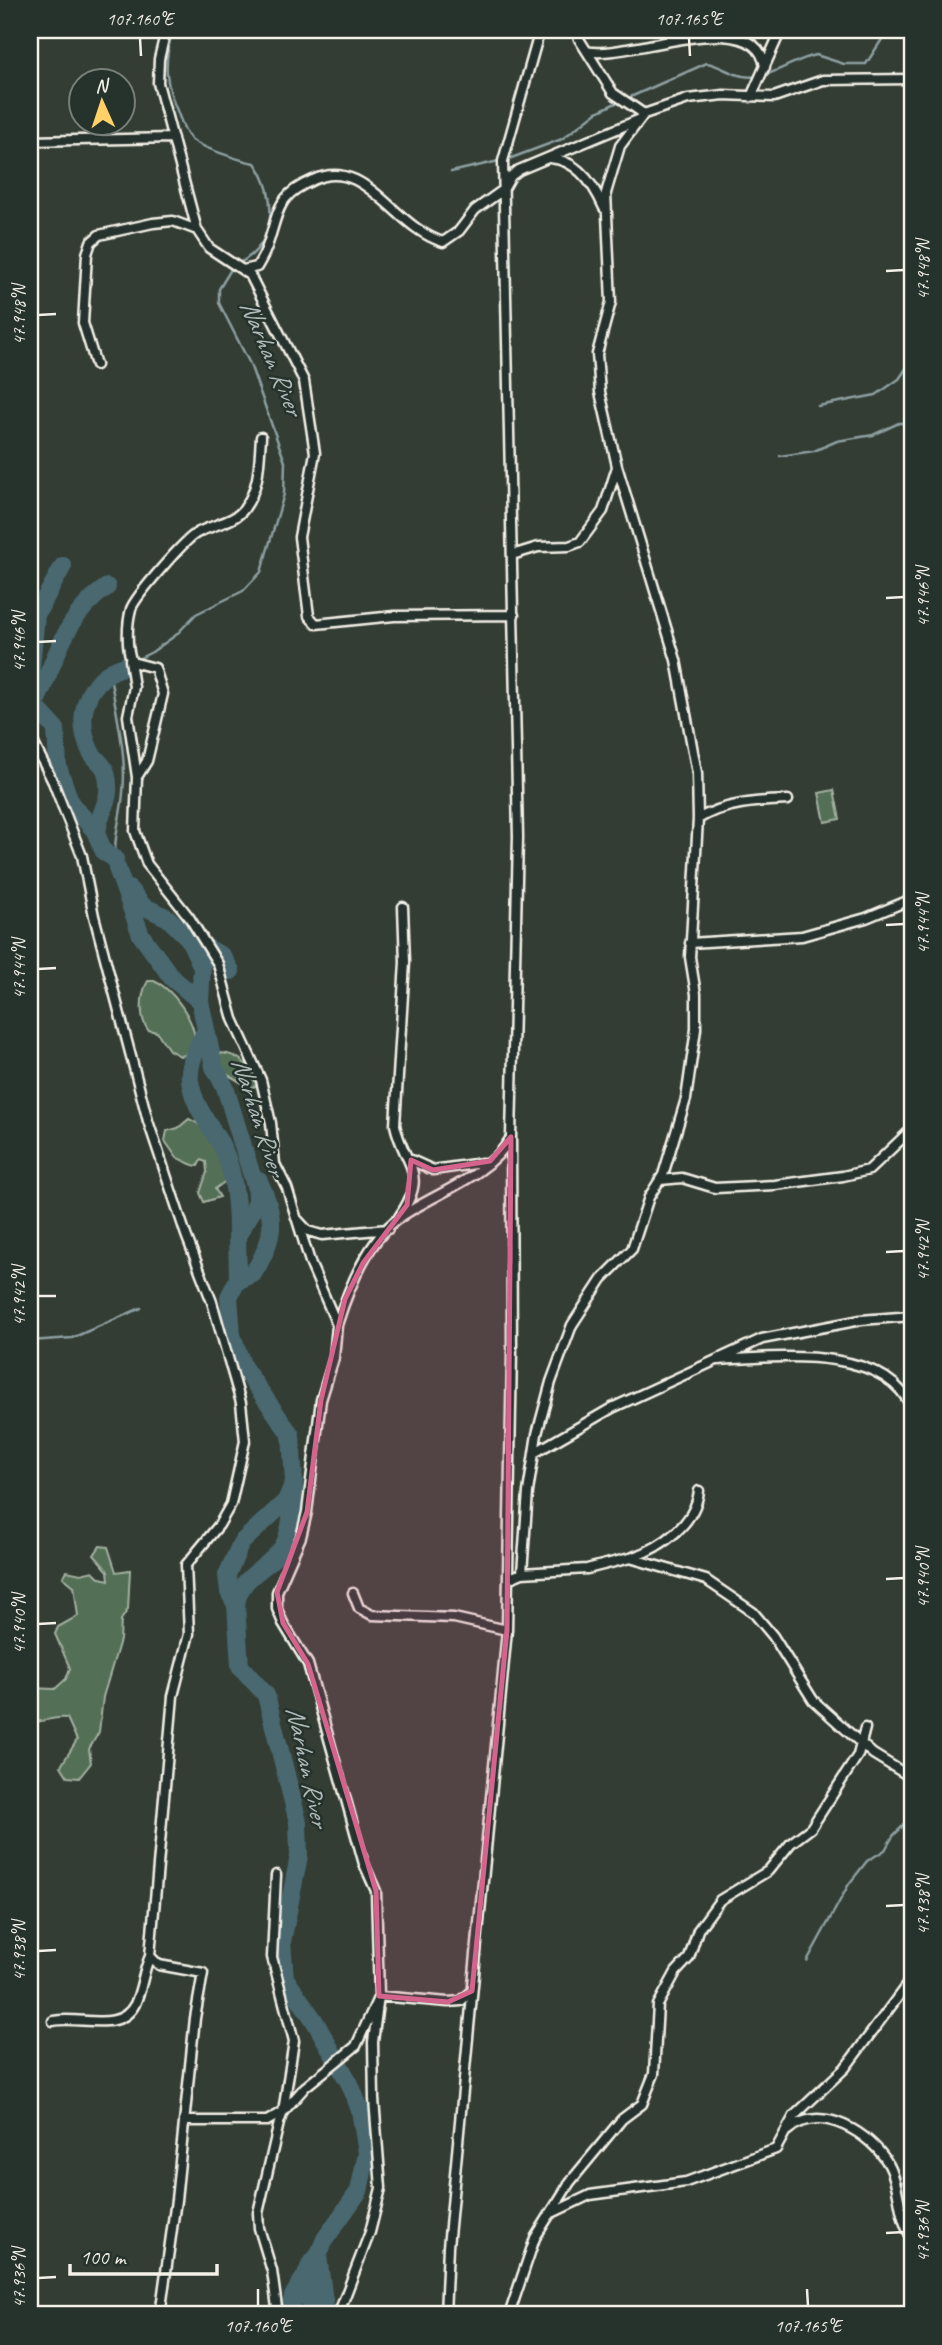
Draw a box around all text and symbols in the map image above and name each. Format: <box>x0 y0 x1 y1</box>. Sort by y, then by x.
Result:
text: 107.160°E <box>107 8 176 30</box>
text: 107.165°E <box>656 8 725 30</box>
north arrow <box>66 66 136 136</box>
text: N <box>95 74 111 98</box>
text: 47.948°N <box>912 237 934 300</box>
text: 47.948°N <box>8 282 30 345</box>
water label: Narhan River <box>233 295 312 423</box>
text: 47.946°N <box>912 564 934 627</box>
text: 47.946°N <box>8 609 30 672</box>
text: 47.944°N <box>912 891 934 954</box>
text: 47.944°N <box>8 936 30 999</box>
water label: Narhan River <box>224 1053 294 1183</box>
text: 47.942°N <box>912 1218 934 1281</box>
text: 47.942°N <box>8 1263 30 1326</box>
text: 47.940°N <box>912 1545 934 1608</box>
text: 47.940°N <box>8 1591 30 1654</box>
water label: Narhan River <box>279 1703 337 1833</box>
text: 47.938°N <box>912 1872 934 1935</box>
text: 47.938°N <box>8 1918 30 1981</box>
text: 47.936°N <box>912 2199 934 2262</box>
scale bar <box>70 2233 217 2277</box>
text: 100 m <box>80 2244 127 2270</box>
text: 47.936°N <box>8 2245 30 2308</box>
text: 107.160°E <box>225 2315 294 2337</box>
text: 107.165°E <box>775 2315 844 2337</box>

